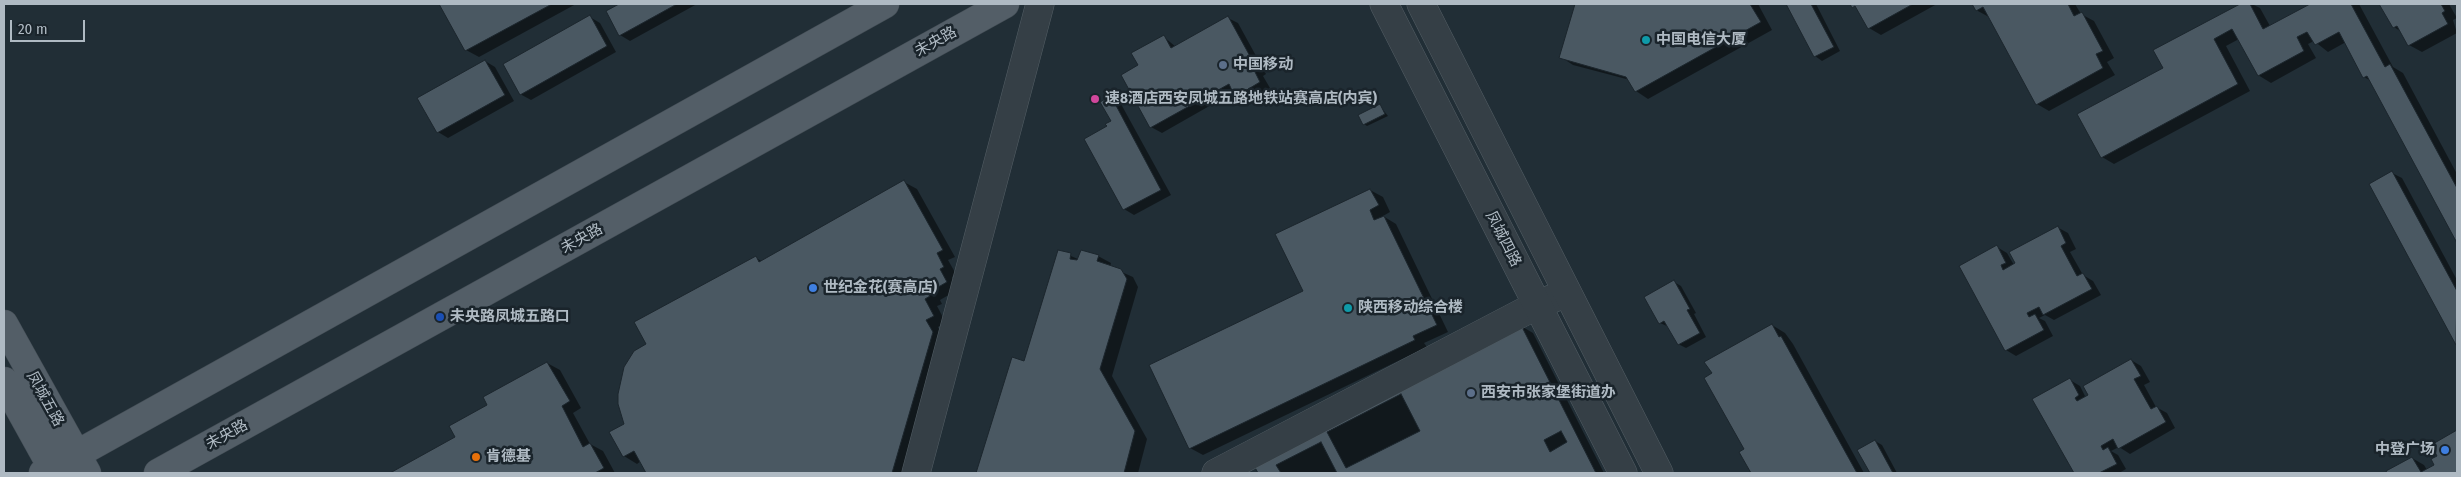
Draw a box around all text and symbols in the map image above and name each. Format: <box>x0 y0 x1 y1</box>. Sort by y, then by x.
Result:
scale bar <box>12 10 88 42</box>
text: 20 m <box>18 20 48 38</box>
street label: 未央路 <box>912 23 960 61</box>
place label: 中国电信大厦 <box>1656 31 1746 49</box>
marker: 中国电信大厦 <box>1640 34 1652 46</box>
place label: 中国移动 <box>1233 56 1293 74</box>
marker: 中国移动 <box>1217 59 1229 71</box>
place label: 速8酒店西安凤城五路地铁站赛高店(内宾) <box>1105 90 1377 108</box>
marker: 速8酒店西安凤城五路地铁站赛高店(内宾) <box>1089 93 1101 105</box>
street label: 凤城四路 <box>1481 208 1525 270</box>
street label: 未央路 <box>558 220 606 258</box>
place label: 世纪金花(赛高店) <box>823 279 937 297</box>
marker: 世纪金花(赛高店) <box>807 282 819 294</box>
place label: 陕西移动综合楼 <box>1358 299 1463 317</box>
marker: 陕西移动综合楼 <box>1342 302 1354 314</box>
place label: 未央路凤城五路口 <box>450 308 570 326</box>
marker: 未央路凤城五路口 <box>434 311 446 323</box>
street label: 凤城五路 <box>23 368 67 430</box>
place label: 西安市张家堡街道办 <box>1481 384 1616 402</box>
marker: 西安市张家堡街道办 <box>1465 387 1477 399</box>
street label: 未央路 <box>203 416 251 454</box>
place label: 中登广场 <box>2375 441 2435 459</box>
marker: 中登广场 <box>2439 444 2451 456</box>
place label: 肯德基 <box>486 448 531 466</box>
marker: 肯德基 <box>470 451 482 463</box>

